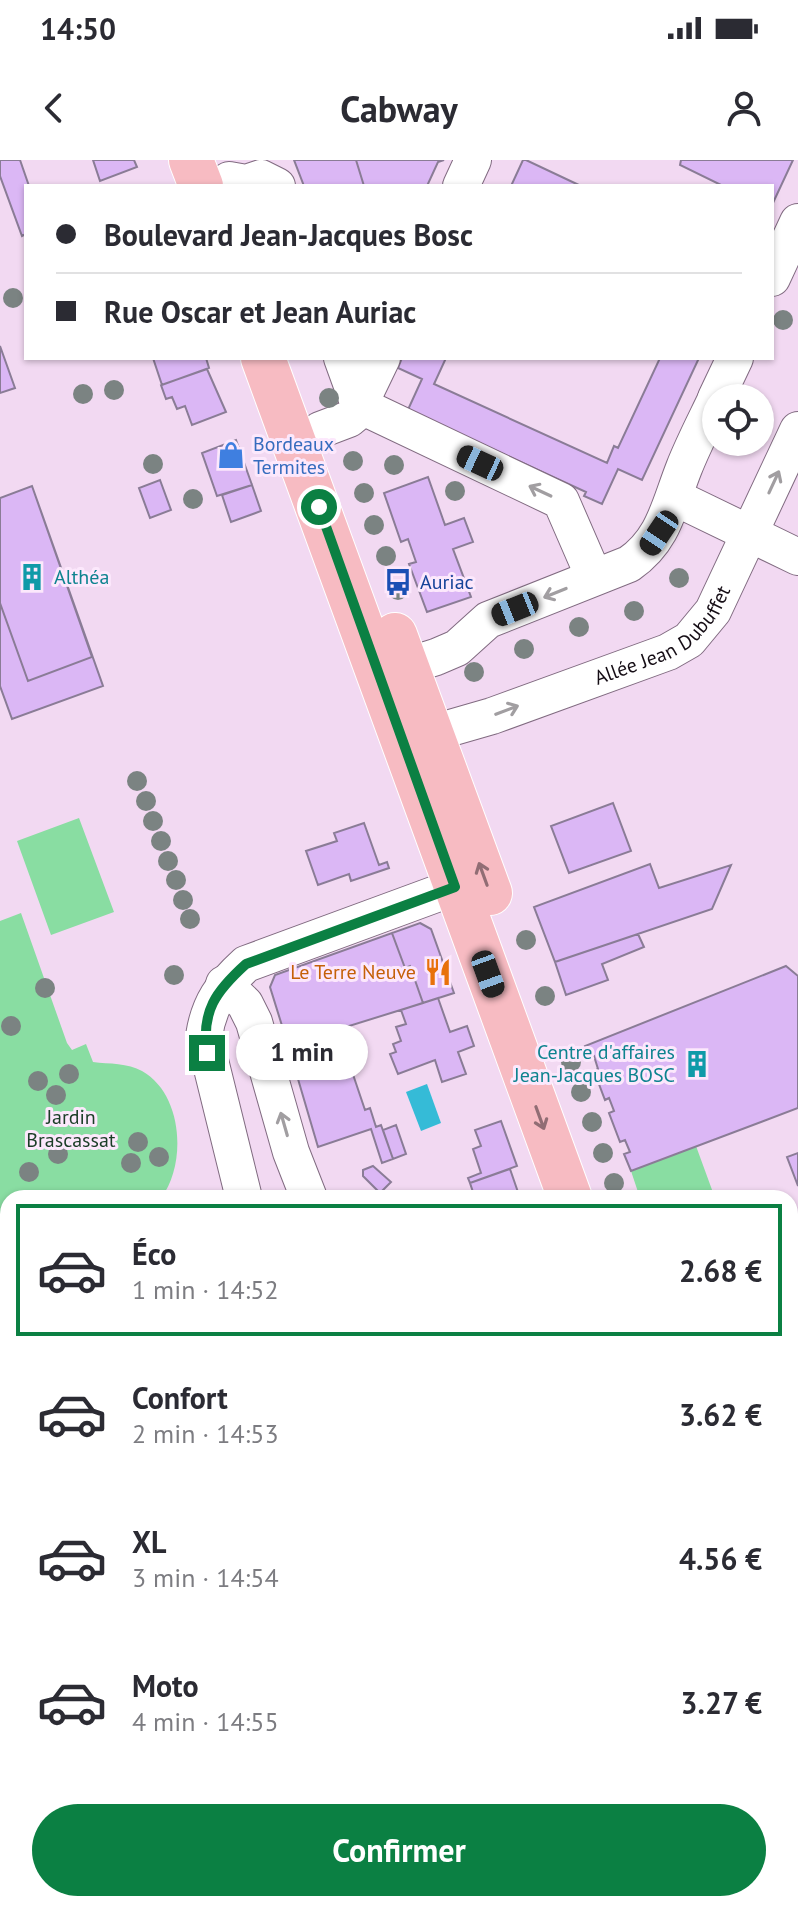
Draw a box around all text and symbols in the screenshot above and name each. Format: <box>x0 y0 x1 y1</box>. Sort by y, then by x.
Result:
text: 14:50 <box>40 9 116 48</box>
text: Cabway <box>340 85 458 132</box>
icon: back <box>32 86 76 130</box>
icon: person <box>722 86 766 130</box>
text: Boulevard Jean-Jacques Bosc <box>104 215 473 254</box>
text: Rue Oscar et Jean Auriac <box>104 292 416 331</box>
map controls <box>702 384 774 456</box>
button: locate <box>702 384 774 456</box>
place label: Bordeaux Termites <box>253 431 334 480</box>
shop icon: Bordeaux Termites <box>216 440 246 470</box>
car <box>453 442 507 484</box>
one-way arrow <box>767 471 782 495</box>
one-way arrow <box>528 483 552 498</box>
route start <box>301 489 337 525</box>
car <box>636 506 682 560</box>
building icon: Althéa <box>17 562 47 592</box>
place label: Althéa <box>54 564 109 590</box>
bus stop icon: Auriac <box>383 567 413 597</box>
place label: Auriac <box>420 569 474 595</box>
street label: Allée Jean Dubuffet <box>591 581 736 691</box>
one-way arrow <box>543 586 568 601</box>
car <box>488 589 542 629</box>
one-way arrow <box>494 702 519 716</box>
one-way arrow <box>475 862 489 887</box>
car <box>469 947 507 1001</box>
restaurant icon: Le Terre Neuve <box>423 957 453 987</box>
place label: Le Terre Neuve <box>290 959 416 985</box>
callout: 1 min <box>235 1025 367 1081</box>
route end <box>189 1035 225 1071</box>
text: 1 min <box>270 1035 334 1068</box>
place label: Centre d'affaires Jean-Jacques BOSC <box>513 1039 675 1088</box>
building icon: Centre d'affaires Jean-Jacques BOSC <box>682 1049 712 1079</box>
park label: Jardin Brascassat <box>26 1104 116 1153</box>
one-way arrow <box>534 1105 549 1130</box>
one-way arrow <box>275 1112 290 1138</box>
icon: car <box>36 1234 108 1306</box>
text: Éco <box>132 1234 176 1273</box>
text: 2.68 € <box>679 1251 762 1290</box>
text: 1 min · 14:52 <box>132 1273 279 1306</box>
icon: car <box>36 1378 108 1450</box>
text: Confort <box>132 1378 228 1417</box>
text: 3.62 € <box>679 1395 762 1434</box>
text: 2 min · 14:53 <box>132 1417 279 1450</box>
icon: car <box>36 1522 108 1594</box>
text: XL <box>132 1522 166 1561</box>
text: 4.56 € <box>679 1539 762 1578</box>
text: 3 min · 14:54 <box>132 1561 279 1594</box>
icon: car <box>36 1666 108 1738</box>
text: Moto <box>132 1666 199 1705</box>
text: 3.27 € <box>681 1683 762 1722</box>
text: 4 min · 14:55 <box>132 1705 279 1738</box>
button: Confirmer <box>32 1804 766 1896</box>

